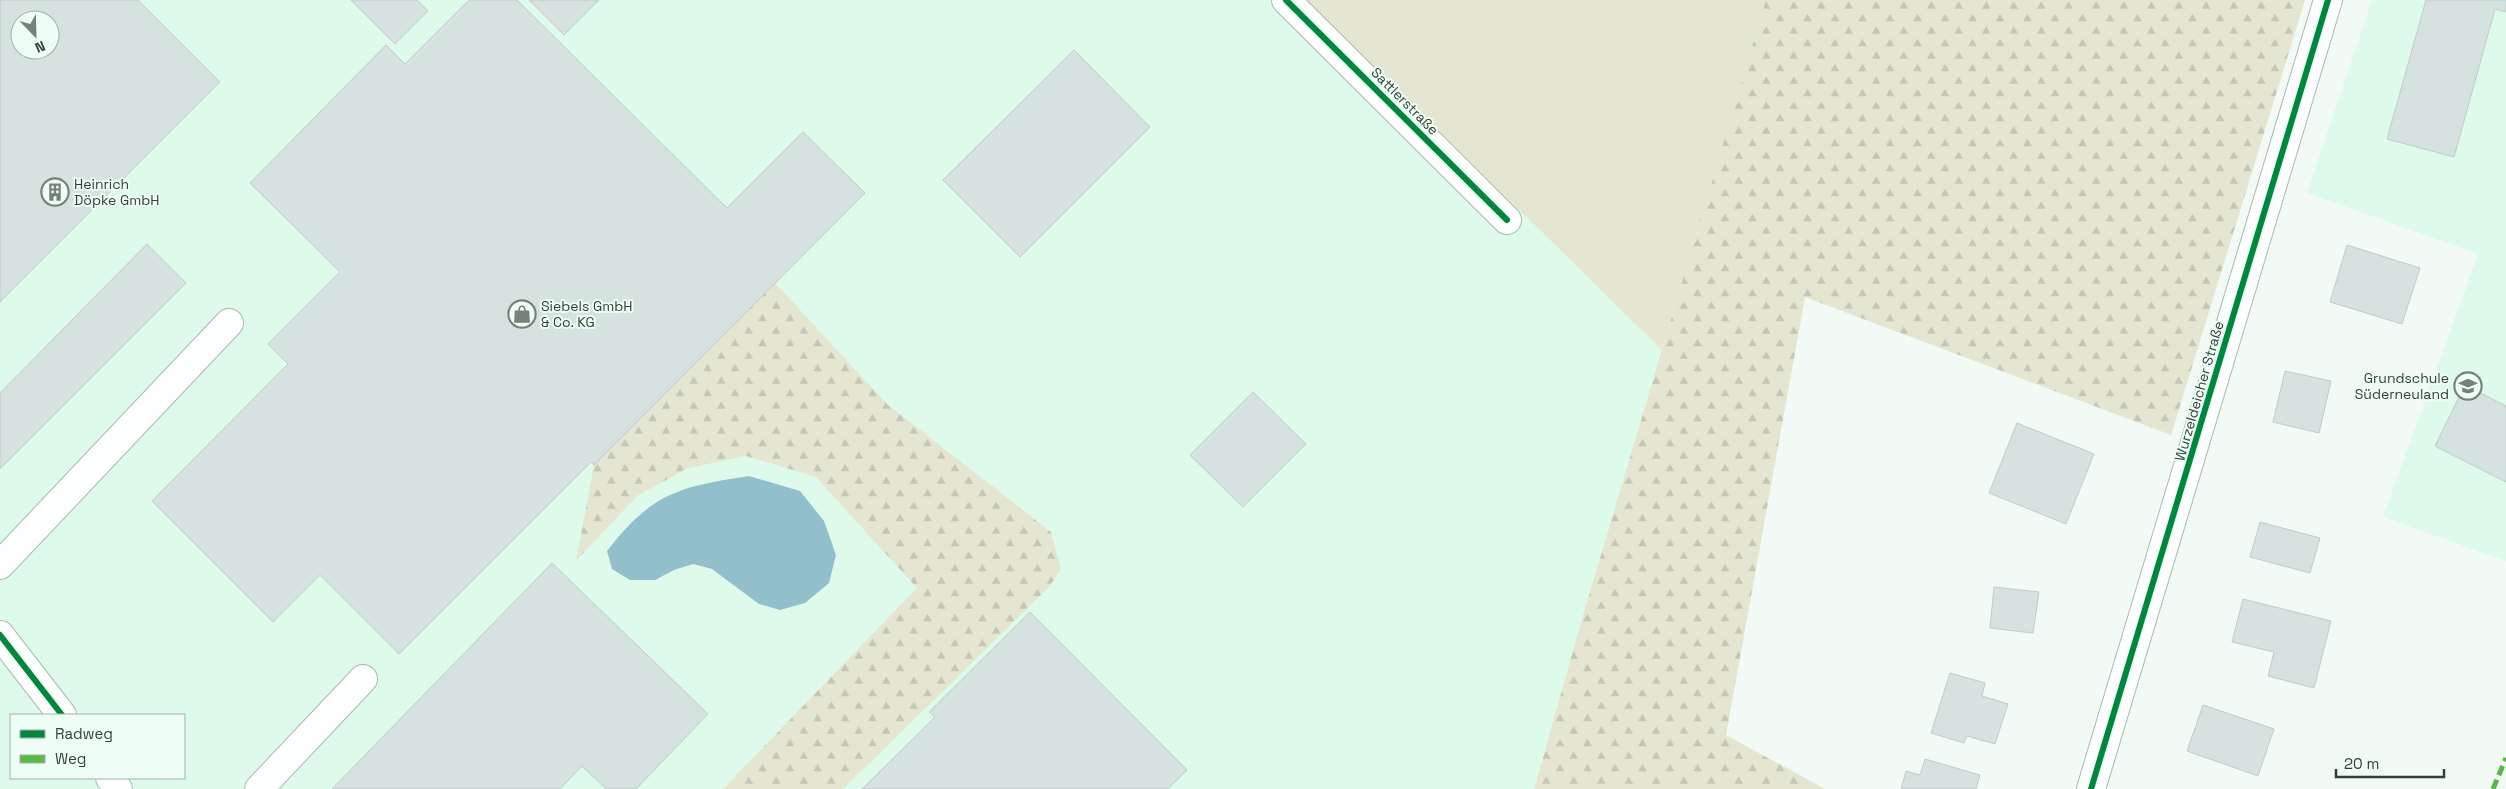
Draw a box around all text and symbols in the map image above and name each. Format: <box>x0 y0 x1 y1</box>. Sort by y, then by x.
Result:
north arrow <box>10 10 60 60</box>
text: N <box>32 37 48 57</box>
street label: Sattlerstraße <box>1367 63 1443 139</box>
place label: Heinrich Döpke GmbH <box>74 175 159 209</box>
building icon: Heinrich Döpke GmbH <box>40 177 70 207</box>
place label: Siebels GmbH & Co. KG <box>541 297 633 331</box>
shop icon: Siebels GmbH & Co. KG <box>507 299 537 329</box>
street label: Wurzeldeicher Straße <box>2170 319 2228 463</box>
place label: Grundschule Süderneuland <box>2355 369 2449 403</box>
school or university icon: Grundschule Süderneuland <box>2453 371 2483 401</box>
legend <box>10 714 185 779</box>
text: Radweg <box>55 724 113 743</box>
scale bar <box>2336 746 2444 778</box>
text: Weg <box>55 749 86 768</box>
text: 20 m <box>2344 754 2379 773</box>

